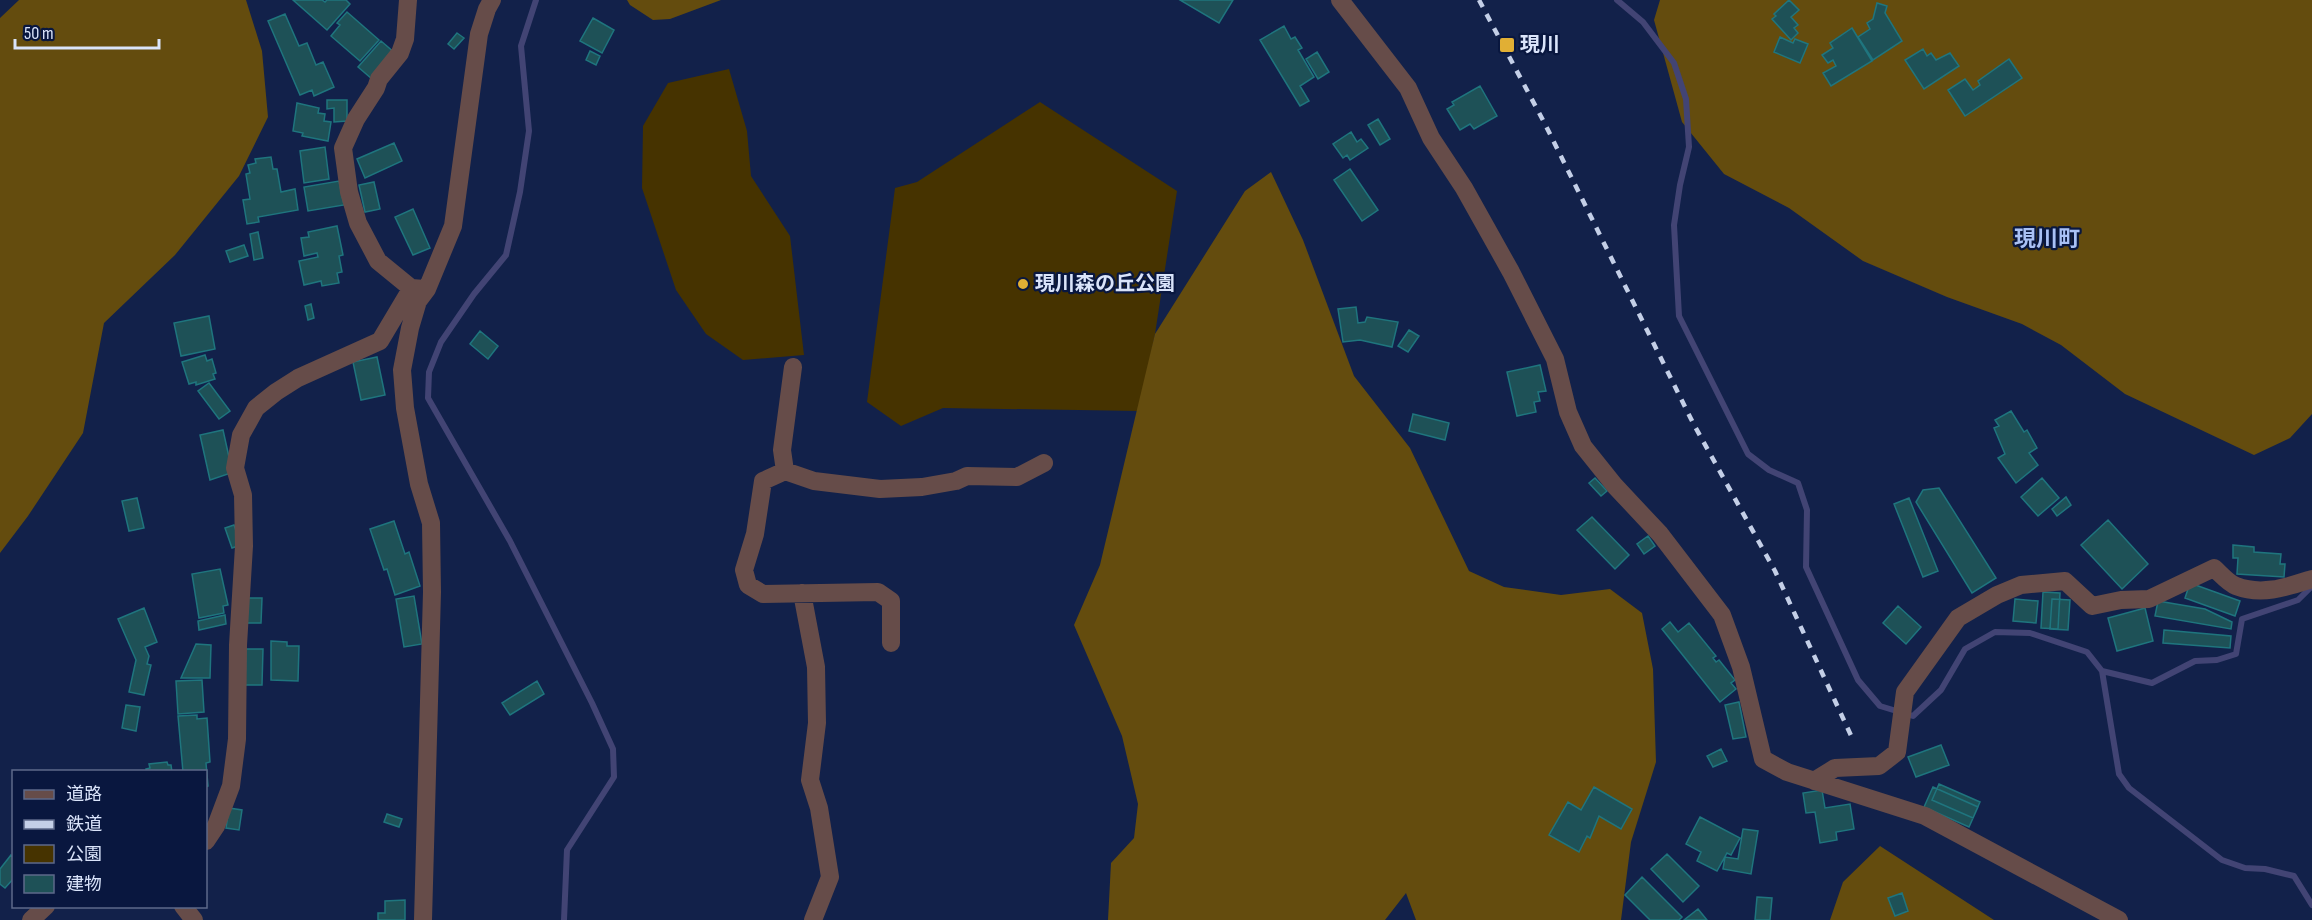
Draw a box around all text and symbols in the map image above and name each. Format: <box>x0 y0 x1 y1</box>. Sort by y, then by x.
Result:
scale bar <box>15 12 159 50</box>
text: 50 m <box>24 23 54 44</box>
place label: 現川 <box>1520 33 1560 57</box>
marker: 現川 <box>1498 36 1516 54</box>
district label: 現川町 <box>2014 226 2080 253</box>
place label: 現川森の丘公園 <box>1035 272 1175 296</box>
marker: 現川森の丘公園 <box>1016 277 1030 291</box>
legend <box>12 770 207 908</box>
text: 道路 <box>66 784 102 805</box>
text: 鉄道 <box>66 814 102 835</box>
text: 公園 <box>66 844 102 865</box>
text: 建物 <box>66 874 102 895</box>

